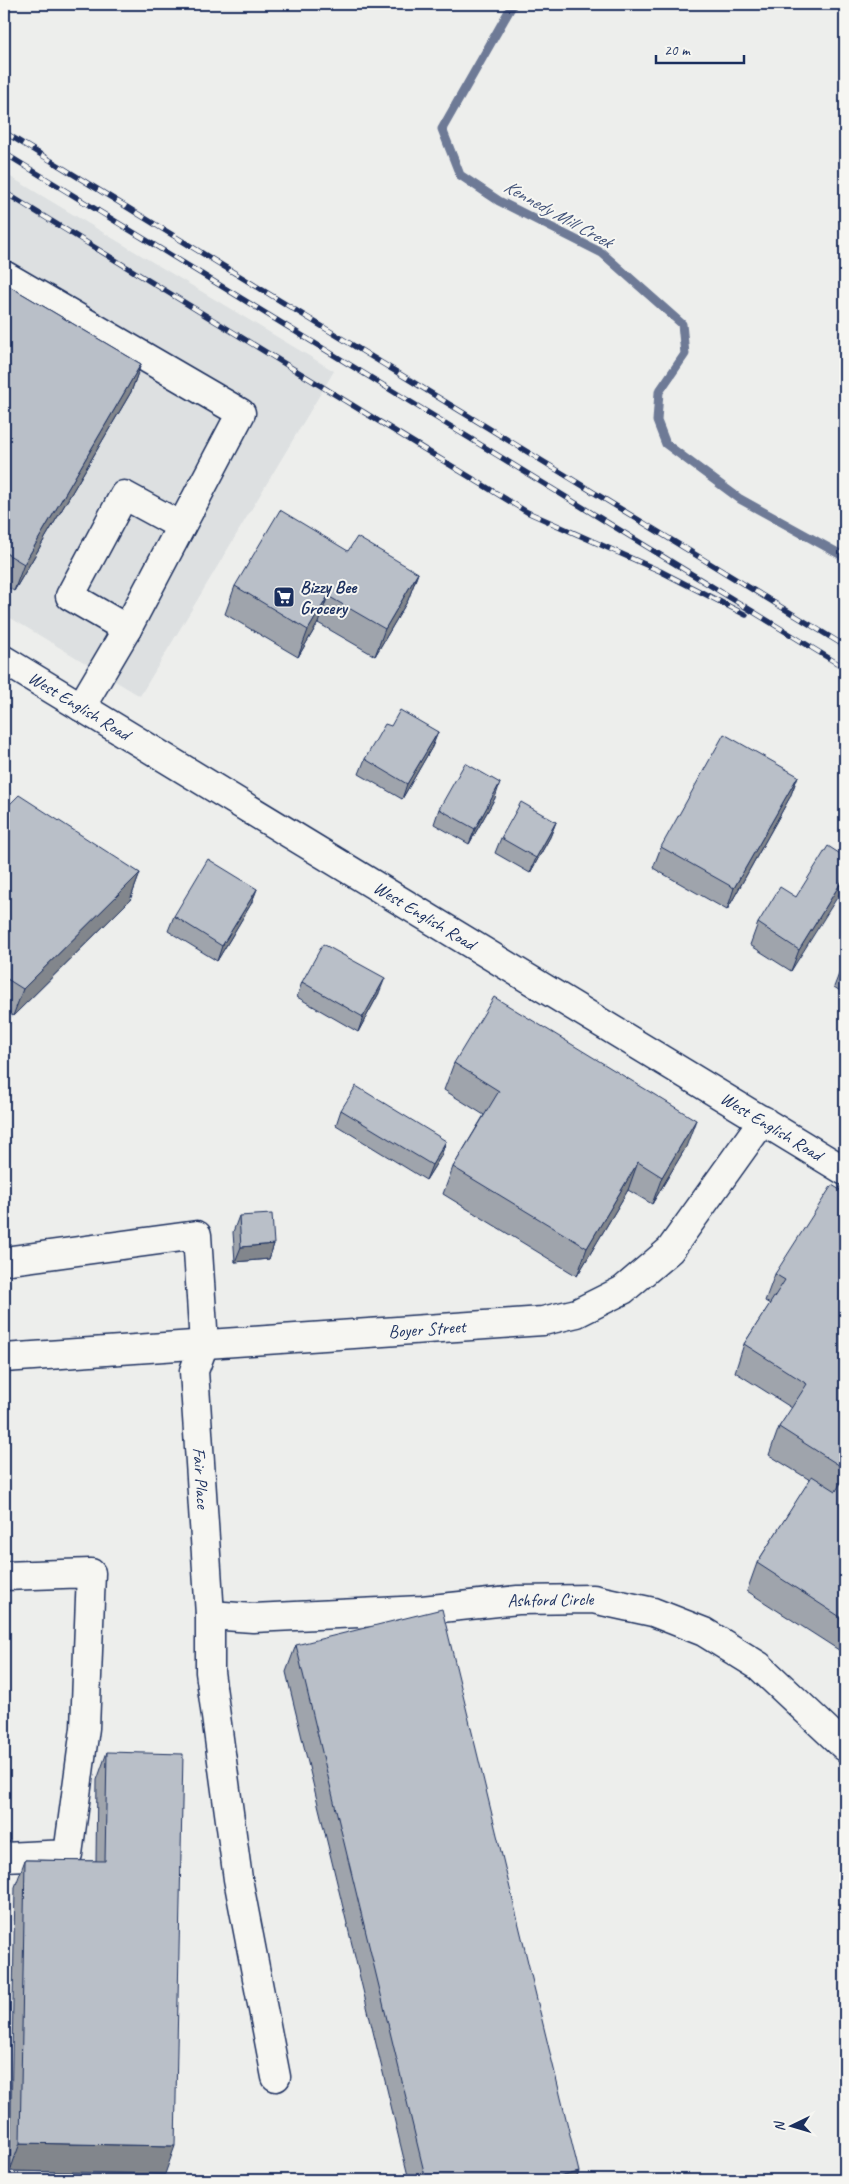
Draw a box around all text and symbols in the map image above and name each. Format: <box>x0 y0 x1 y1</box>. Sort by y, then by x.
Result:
scale bar <box>656 32 744 64</box>
text: 20 m <box>664 41 691 60</box>
water label: Kennedy Mill Creek <box>500 174 619 255</box>
place label: Bizzy Bee Grocery <box>300 576 358 619</box>
supermarket icon: Bizzy Bee Grocery <box>272 585 296 609</box>
street label: West English Road <box>24 666 137 747</box>
street label: West English Road <box>370 876 482 956</box>
street label: West English Road <box>717 1087 829 1167</box>
street label: Boyer Street <box>388 1315 468 1343</box>
street label: Fair Place <box>188 1447 214 1510</box>
street label: Ashford Circle <box>506 1588 595 1612</box>
north arrow <box>766 2102 816 2152</box>
text: N <box>770 2120 788 2132</box>

